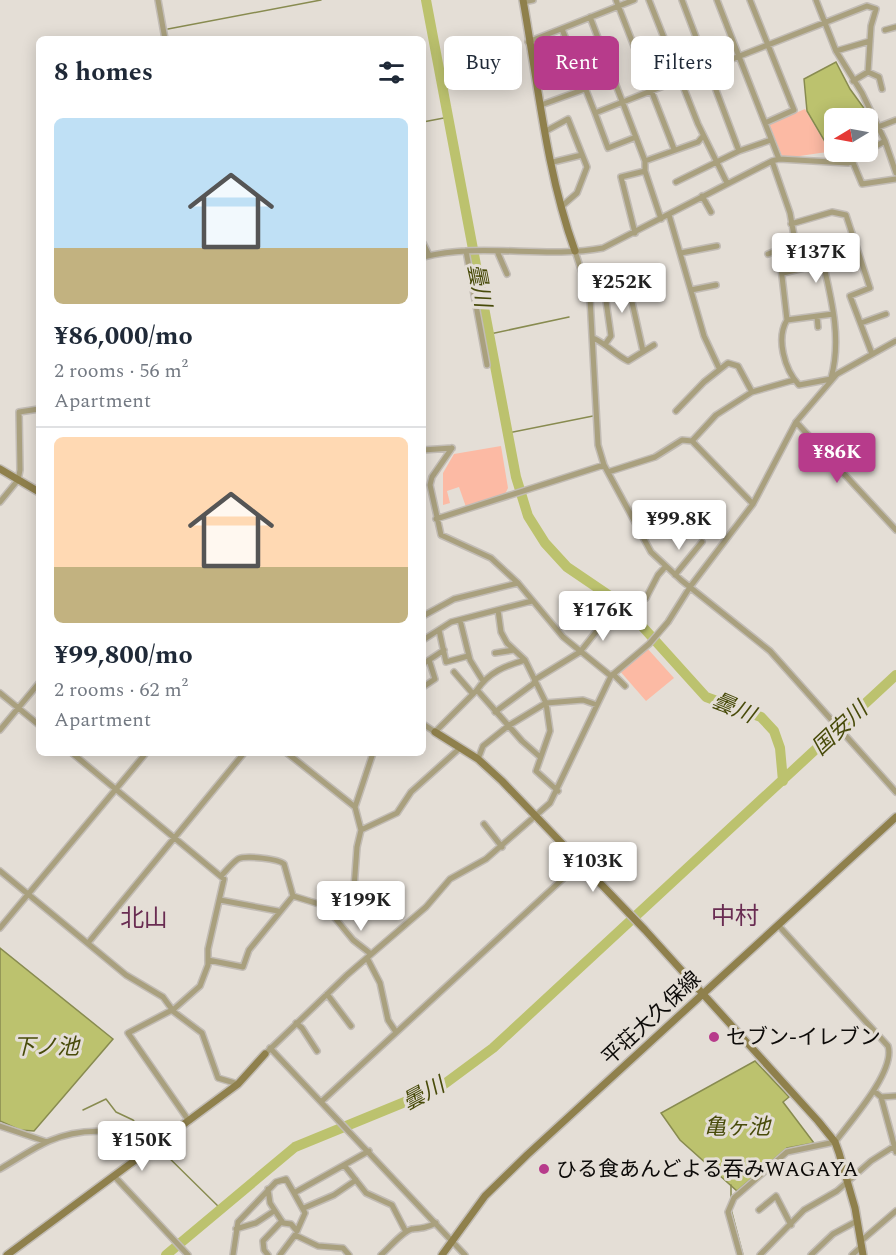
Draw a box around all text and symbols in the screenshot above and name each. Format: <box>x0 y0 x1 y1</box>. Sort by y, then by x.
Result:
chip: Buy <box>444 36 522 90</box>
chip: Rent <box>534 36 619 90</box>
chip: Filters <box>631 36 734 90</box>
text: 8 homes <box>54 52 153 92</box>
icon: filters <box>375 56 408 89</box>
north arrow <box>824 108 878 162</box>
map controls <box>824 108 878 162</box>
icon: home <box>177 157 285 265</box>
pin: ¥137K <box>774 233 858 284</box>
text: ¥137K <box>786 237 846 267</box>
water label: 曇川 <box>458 261 499 312</box>
pin: ¥252K <box>580 263 664 314</box>
text: ¥252K <box>592 267 652 297</box>
text: ¥86,000/mo <box>54 316 193 356</box>
text: 2 rooms · 56 m² <box>54 356 188 386</box>
text: Apartment <box>54 386 151 416</box>
pin: ¥86K <box>801 433 873 484</box>
text: ¥86K <box>812 437 862 467</box>
icon: home <box>177 476 285 584</box>
pin: ¥99.8K <box>630 500 728 551</box>
text: ¥99.8K <box>646 504 712 534</box>
pin: ¥176K <box>561 591 645 642</box>
text: ¥176K <box>573 595 633 625</box>
text: ¥99,800/mo <box>54 635 193 675</box>
text: 2 rooms · 62 m² <box>54 675 188 705</box>
water label: 曇川 <box>707 685 762 733</box>
water label: 国安川 <box>805 693 877 764</box>
text: Apartment <box>54 705 151 735</box>
pin: ¥103K <box>551 842 635 893</box>
text: ¥103K <box>563 846 623 876</box>
pin: ¥199K <box>319 881 403 932</box>
text: ¥199K <box>331 885 391 915</box>
district label: 中村 <box>711 899 759 935</box>
district label: 北山 <box>120 901 168 937</box>
street label: 平荘大久保線 <box>595 964 709 1073</box>
place label: セブン-イレブン <box>726 1022 881 1054</box>
marker: セブン-イレブン <box>707 1030 721 1044</box>
water label: 下ノ池 <box>13 1031 81 1064</box>
water label: 曇川 <box>397 1068 453 1119</box>
water label: 亀ヶ池 <box>704 1111 772 1144</box>
pin: ¥150K <box>100 1121 184 1172</box>
text: ¥150K <box>112 1125 172 1155</box>
place label: ひる食あんどよる吞みWAGAYA <box>556 1154 859 1186</box>
marker: ひる食あんどよる吞みWAGAYA <box>537 1162 551 1176</box>

